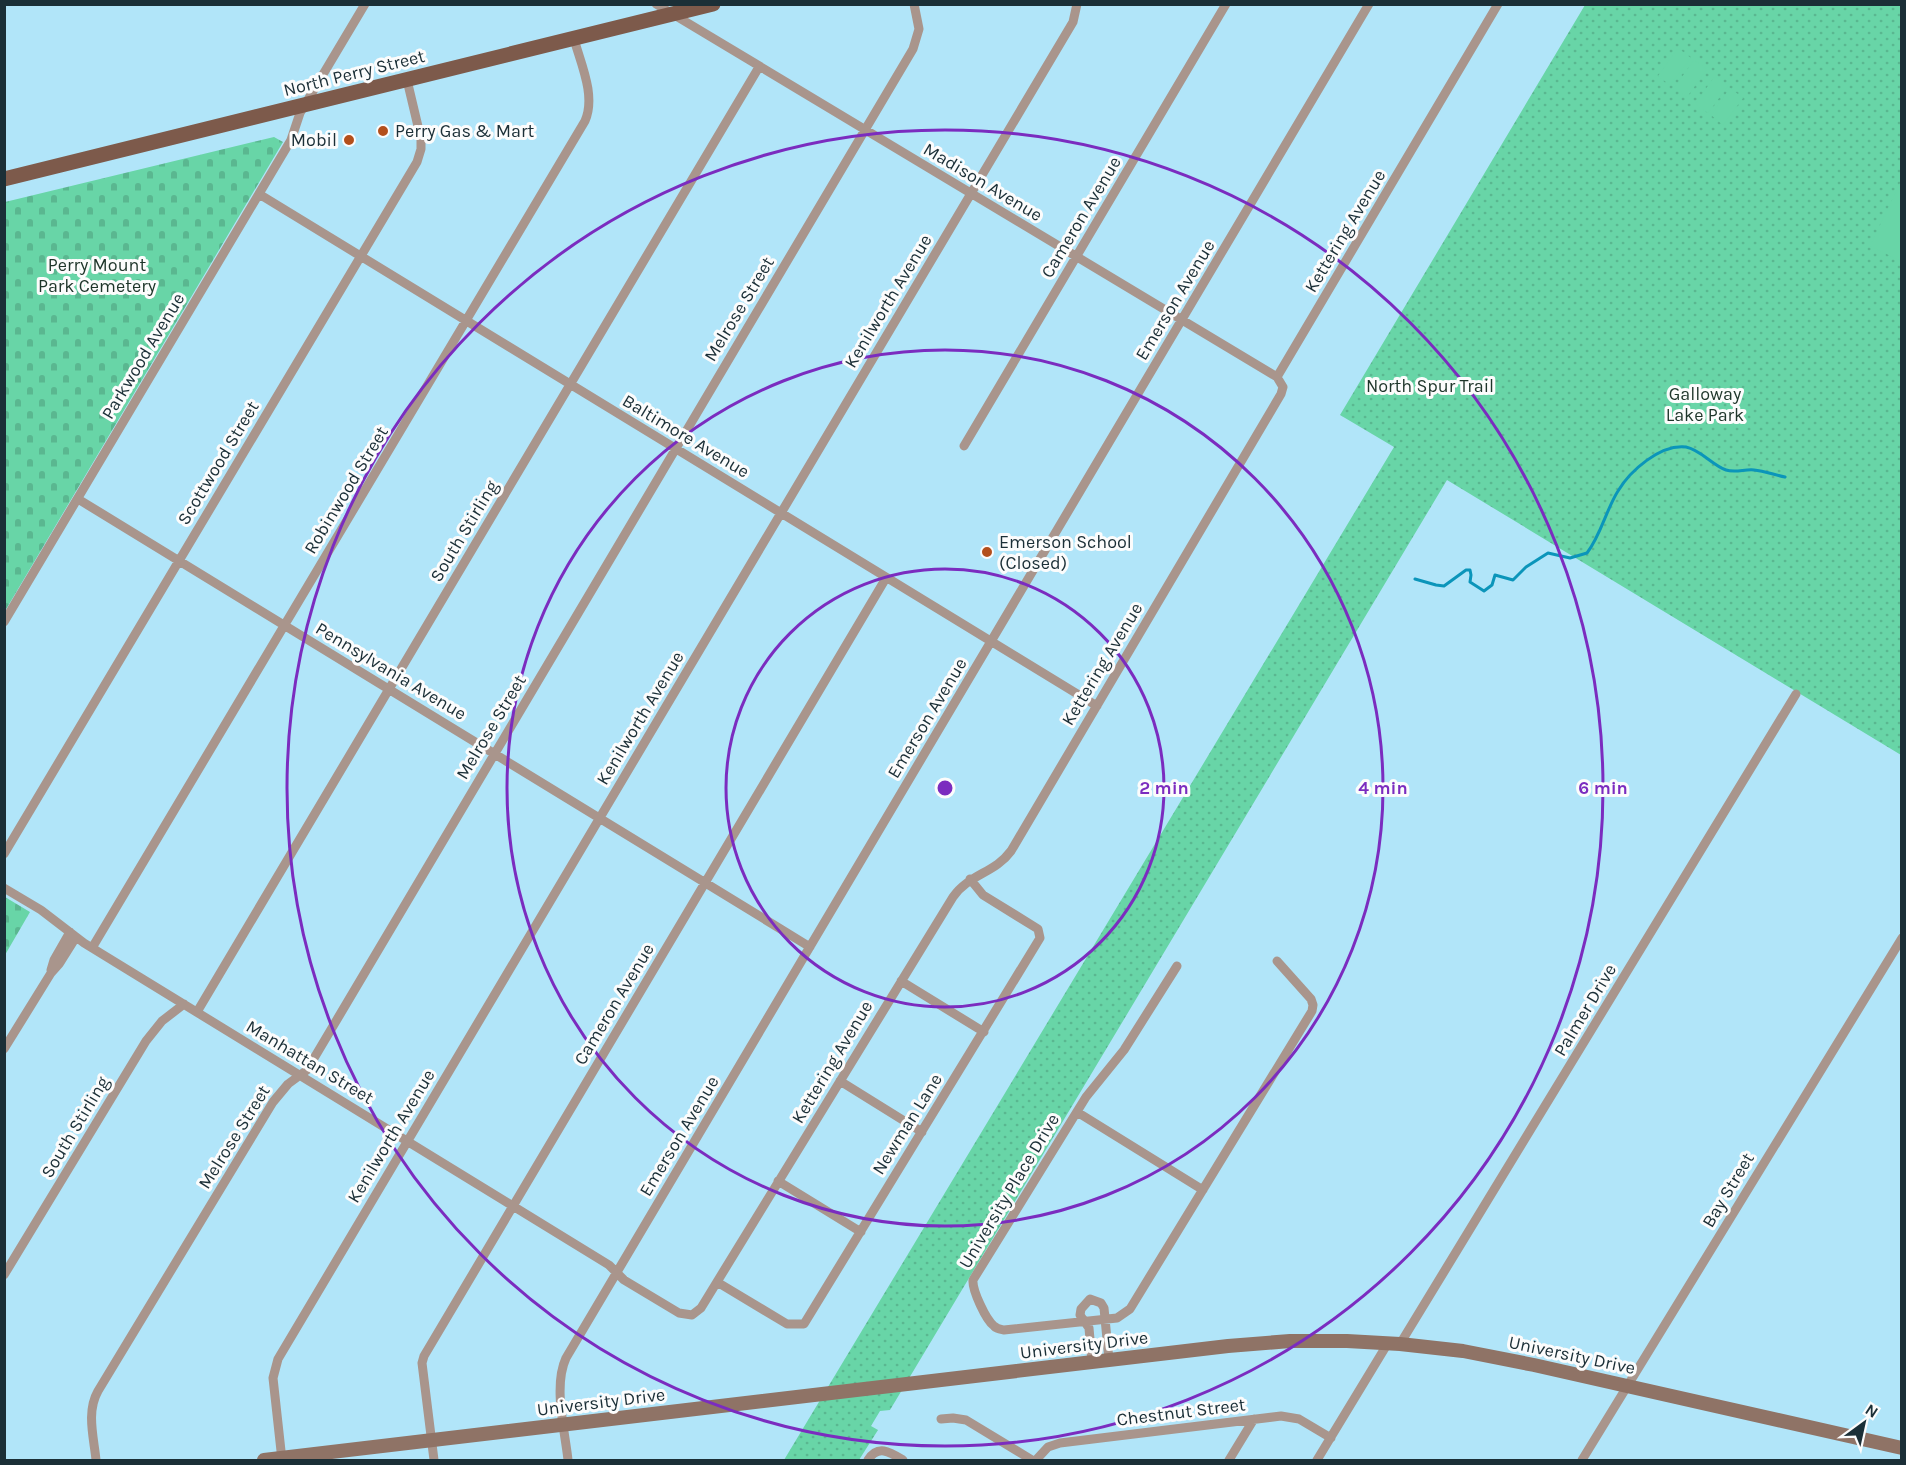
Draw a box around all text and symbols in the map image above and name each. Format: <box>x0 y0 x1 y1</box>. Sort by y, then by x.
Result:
street label: North Perry Street <box>281 45 427 101</box>
place label: Perry Gas & Mart <box>395 120 535 142</box>
marker: Perry Gas & Mart <box>376 124 390 138</box>
place label: Mobil <box>291 129 337 151</box>
marker: Mobil <box>342 133 356 147</box>
street label: Madison Avenue <box>920 138 1046 226</box>
street label: Cameron Avenue <box>1036 152 1126 282</box>
street label: Kettering Avenue <box>1300 166 1390 296</box>
street label: Kenilworth Avenue <box>839 230 937 372</box>
street label: Emerson Avenue <box>1130 236 1220 364</box>
street label: Melrose Street <box>699 252 779 365</box>
park label: Perry Mount Park Cemetery <box>38 254 157 297</box>
street label: Parkwood Avenue <box>97 289 189 423</box>
park label: North Spur Trail <box>1366 375 1494 397</box>
park label: Galloway Lake Park <box>1666 383 1744 426</box>
street label: Baltimore Avenue <box>619 389 753 483</box>
street label: Scottwood Street <box>172 397 264 529</box>
street label: Robinwood Street <box>299 422 393 558</box>
street label: South Stirling <box>425 476 503 586</box>
place label: Emerson School (Closed) <box>999 531 1132 574</box>
marker: Emerson School (Closed) <box>980 545 994 559</box>
street label: Kettering Avenue <box>1057 599 1147 729</box>
street label: Pennsylvania Avenue <box>312 617 470 725</box>
street label: Kenilworth Avenue <box>591 647 689 789</box>
street label: Emerson Avenue <box>882 654 972 782</box>
street label: Melrose Street <box>451 670 531 783</box>
text: 2 min <box>1139 777 1189 799</box>
text: 4 min <box>1358 777 1408 799</box>
text: 6 min <box>1578 777 1628 799</box>
centre of rings <box>935 778 955 798</box>
street label: Cameron Avenue <box>569 939 659 1069</box>
street label: Palmer Drive <box>1549 960 1621 1060</box>
street label: Kettering Avenue <box>787 997 877 1127</box>
street label: Manhattan Street <box>242 1015 378 1109</box>
street label: Kenilworth Avenue <box>342 1065 440 1207</box>
street label: Newman Lane <box>867 1069 947 1179</box>
street label: South Stirling <box>36 1072 114 1182</box>
street label: Emerson Avenue <box>634 1072 724 1200</box>
street label: Melrose Street <box>193 1081 275 1193</box>
street label: University Place Drive <box>954 1110 1064 1272</box>
street label: Bay Street <box>1697 1148 1759 1231</box>
street label: University Drive <box>1019 1326 1149 1364</box>
street label: University Drive <box>1507 1331 1637 1379</box>
street label: University Drive <box>536 1383 666 1421</box>
street label: Chestnut Street <box>1115 1393 1247 1431</box>
north arrow <box>1834 1393 1894 1453</box>
text: N <box>1862 1400 1882 1422</box>

